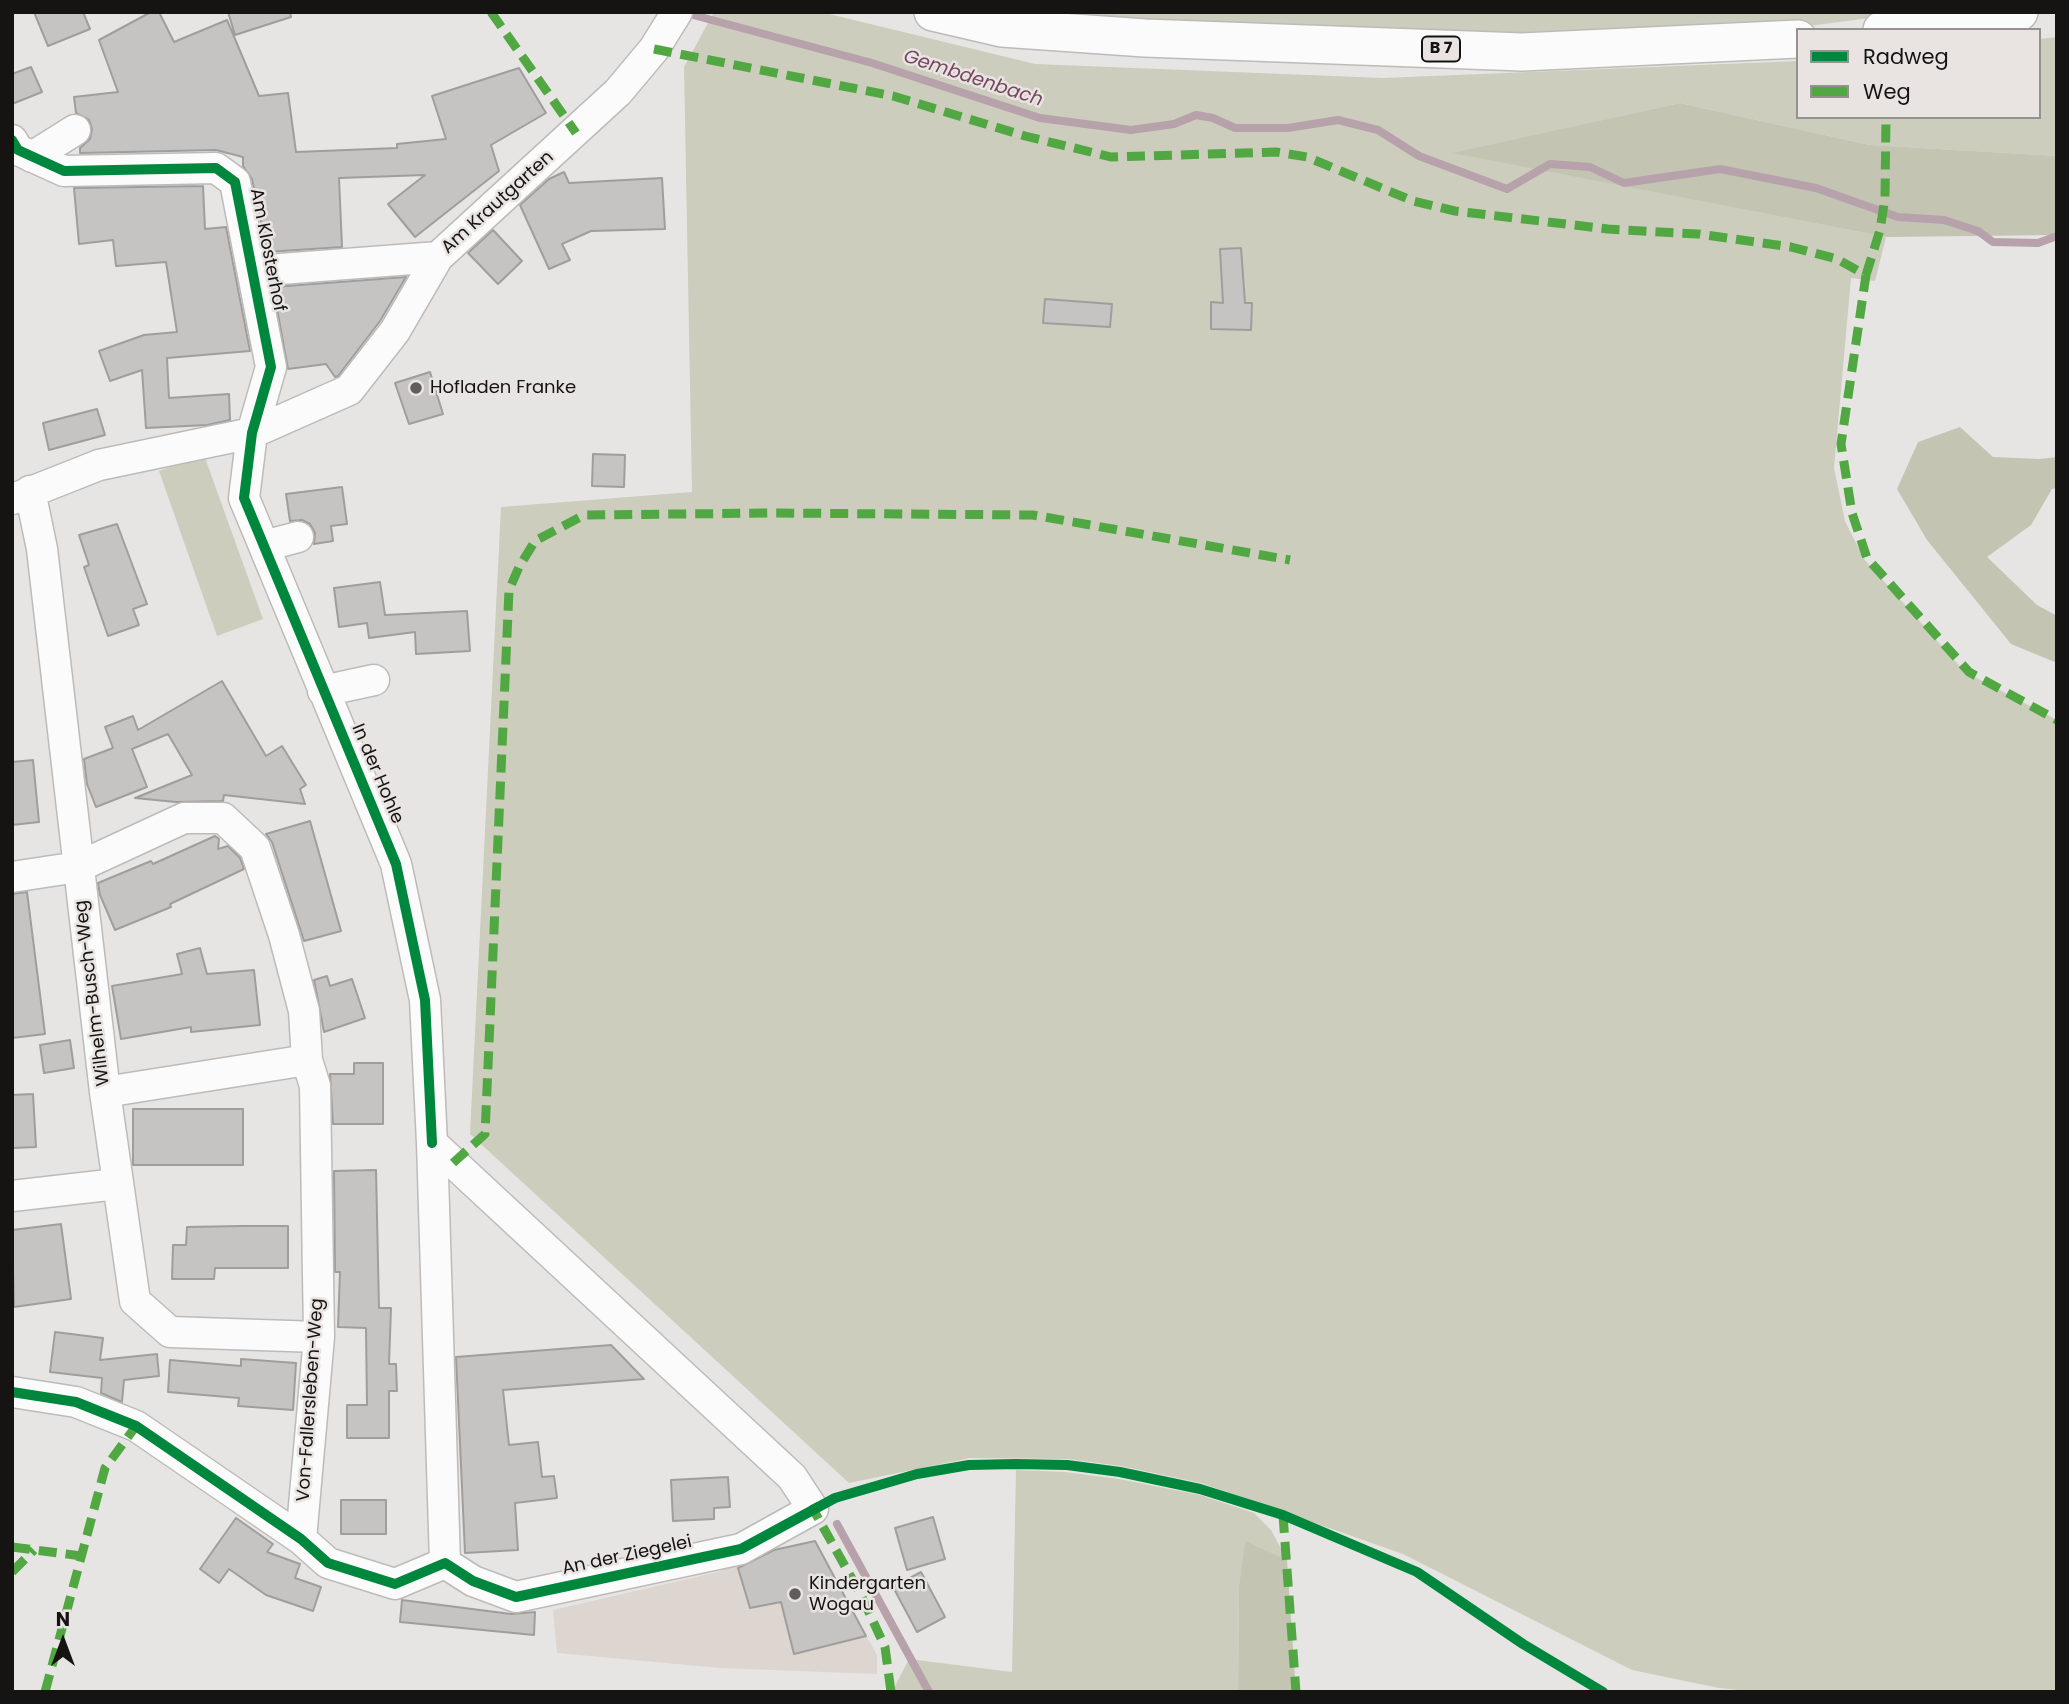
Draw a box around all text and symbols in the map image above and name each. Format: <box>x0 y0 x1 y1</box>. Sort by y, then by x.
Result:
legend <box>1796 28 2041 119</box>
road number: B 7 <box>1422 36 1460 61</box>
text: Radweg <box>1863 42 1949 71</box>
water label: Gembdenbach <box>900 46 1046 112</box>
text: Weg <box>1863 77 1911 106</box>
street label: Am Krautgarten <box>437 147 559 259</box>
street label: Am Klosterhof <box>244 187 290 313</box>
place label: Hofladen Franke <box>430 377 576 399</box>
marker: Hofladen Franke <box>408 380 424 396</box>
street label: In der Hohle <box>346 721 408 827</box>
street label: Wilhelm-Busch-Weg <box>71 899 115 1087</box>
street label: Von-Fallersleben-Weg <box>293 1298 329 1502</box>
street label: An der Ziegelei <box>560 1532 694 1580</box>
place label: Kindergarten Wogau <box>809 1573 926 1616</box>
marker: Kindergarten Wogau <box>787 1586 803 1602</box>
north arrow <box>28 1606 98 1676</box>
text: N <box>56 1606 70 1633</box>

